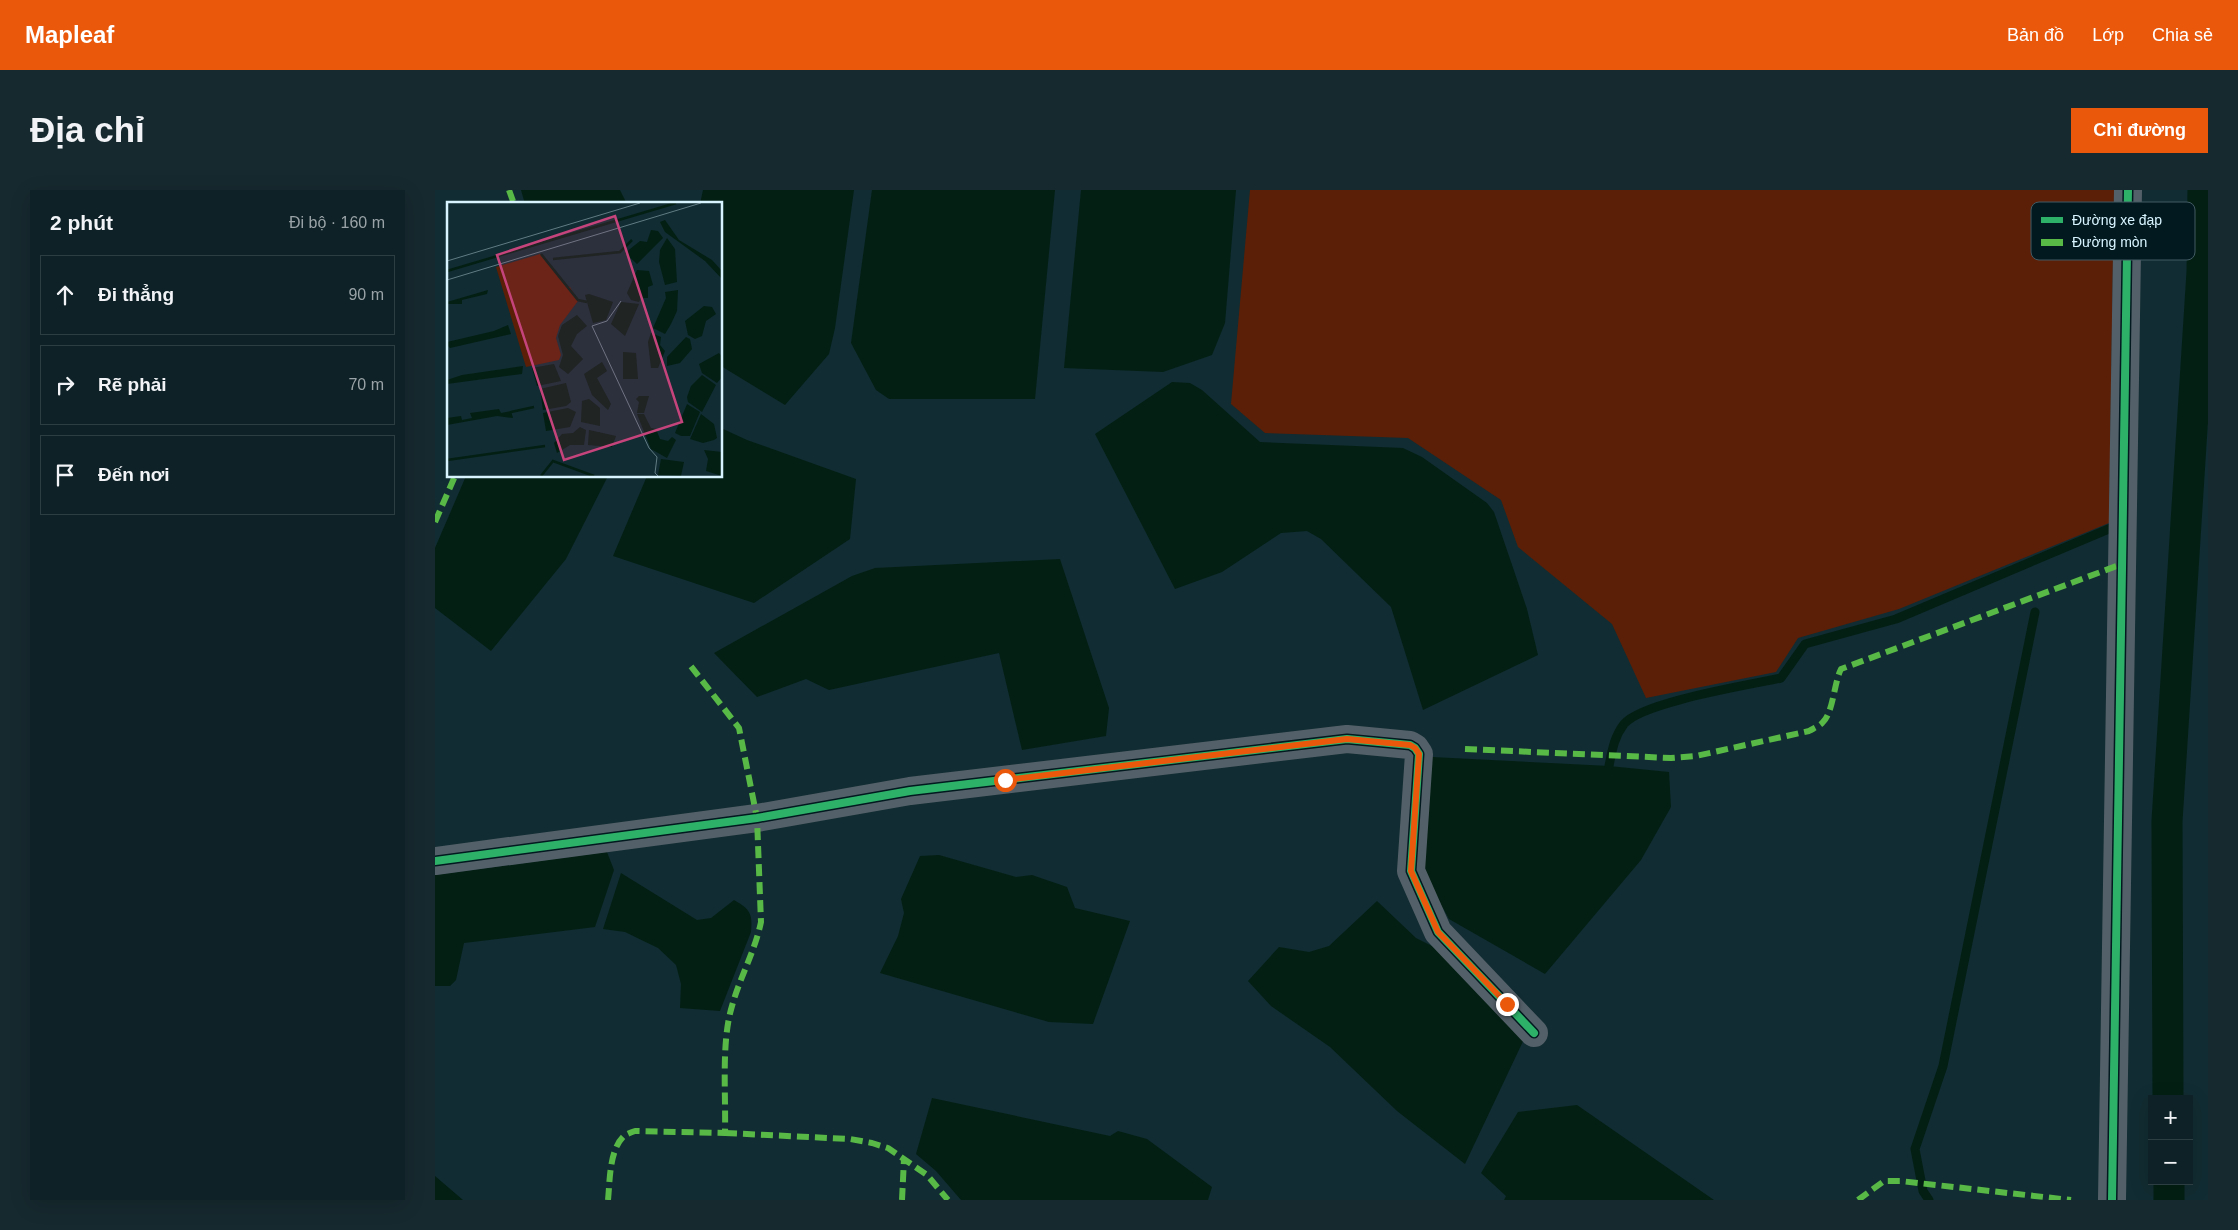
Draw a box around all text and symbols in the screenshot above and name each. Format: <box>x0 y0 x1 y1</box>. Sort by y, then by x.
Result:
text: Mapleaf <box>25 21 114 48</box>
text: Bản đồ <box>2007 25 2064 45</box>
text: Lớp <box>2092 25 2124 45</box>
text: Chia sẻ <box>2152 25 2213 45</box>
button: Chỉ đường <box>2071 108 2208 153</box>
text: Địa chỉ <box>30 110 145 149</box>
inset map <box>447 202 723 478</box>
legend <box>2031 202 2195 260</box>
text: 2 phút <box>50 211 113 234</box>
text: Đường xe đạp <box>2072 212 2162 228</box>
text: Đi bộ · 160 m <box>289 214 385 231</box>
text: Đường mòn <box>2072 234 2147 250</box>
icon: ahead <box>51 281 79 309</box>
text: Đi thẳng <box>98 284 174 305</box>
text: 90 m <box>348 286 384 303</box>
icon: right <box>51 371 79 399</box>
text: Rẽ phải <box>98 374 167 395</box>
text: 70 m <box>348 376 384 393</box>
icon: arrive <box>51 461 79 489</box>
text: Đến nơi <box>98 464 170 485</box>
route start <box>994 769 1017 792</box>
route end <box>1496 993 1519 1016</box>
map controls <box>2148 1095 2193 1185</box>
button: + <box>2148 1095 2193 1140</box>
button: − <box>2148 1140 2193 1185</box>

